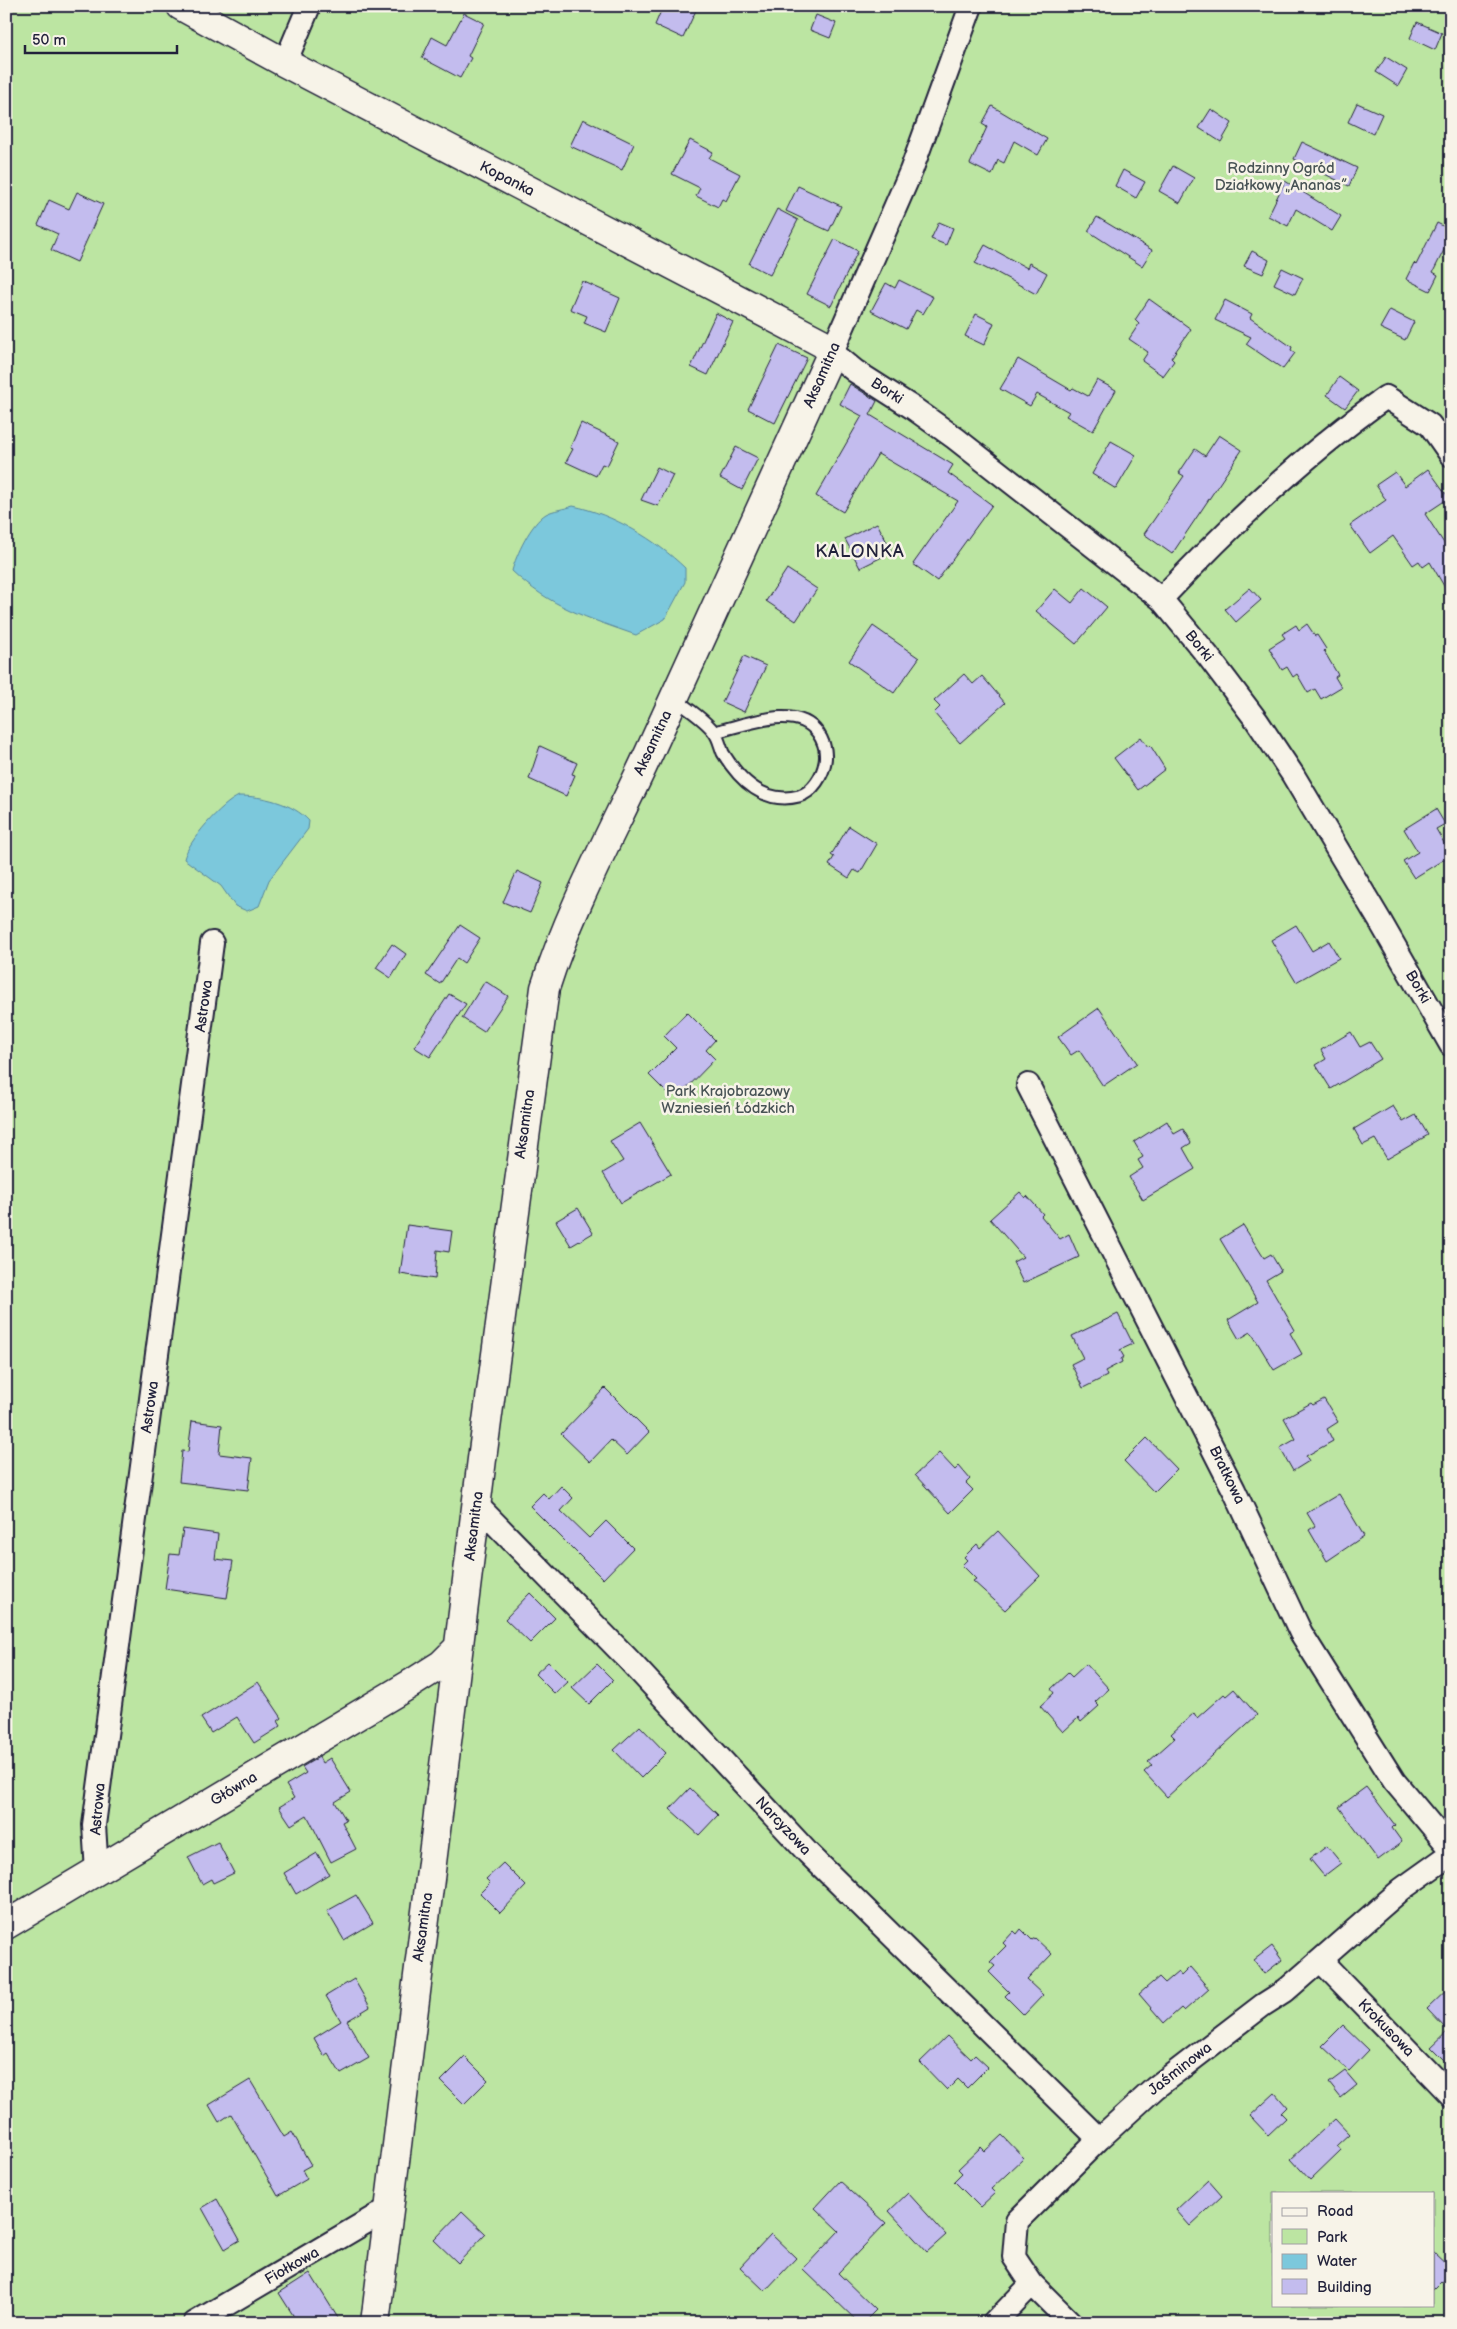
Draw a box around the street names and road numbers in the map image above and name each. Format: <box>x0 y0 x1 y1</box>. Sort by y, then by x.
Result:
street label: Kopanka <box>476 157 538 201</box>
street label: Aksamitna <box>799 339 845 411</box>
street label: Borki <box>867 373 907 409</box>
street label: Borki <box>1181 626 1217 666</box>
street label: Aksamitna <box>630 707 676 779</box>
street label: Borki <box>1401 967 1435 1007</box>
street label: Astrowa <box>191 979 217 1033</box>
street label: Aksamitna <box>511 1088 539 1160</box>
street label: Astrowa <box>137 1380 163 1434</box>
street label: Bratkowa <box>1205 1443 1249 1507</box>
street label: Aksamitna <box>460 1490 488 1562</box>
street label: Główna <box>207 1768 261 1810</box>
street label: Astrowa <box>86 1782 110 1836</box>
street label: Narcyzowa <box>751 1793 815 1859</box>
street label: Aksamitna <box>409 1891 437 1963</box>
street label: Krokusowa <box>1354 1995 1418 2061</box>
street label: Jaśminowa <box>1144 2038 1216 2100</box>
street label: Fiołkowa <box>261 2243 323 2289</box>

